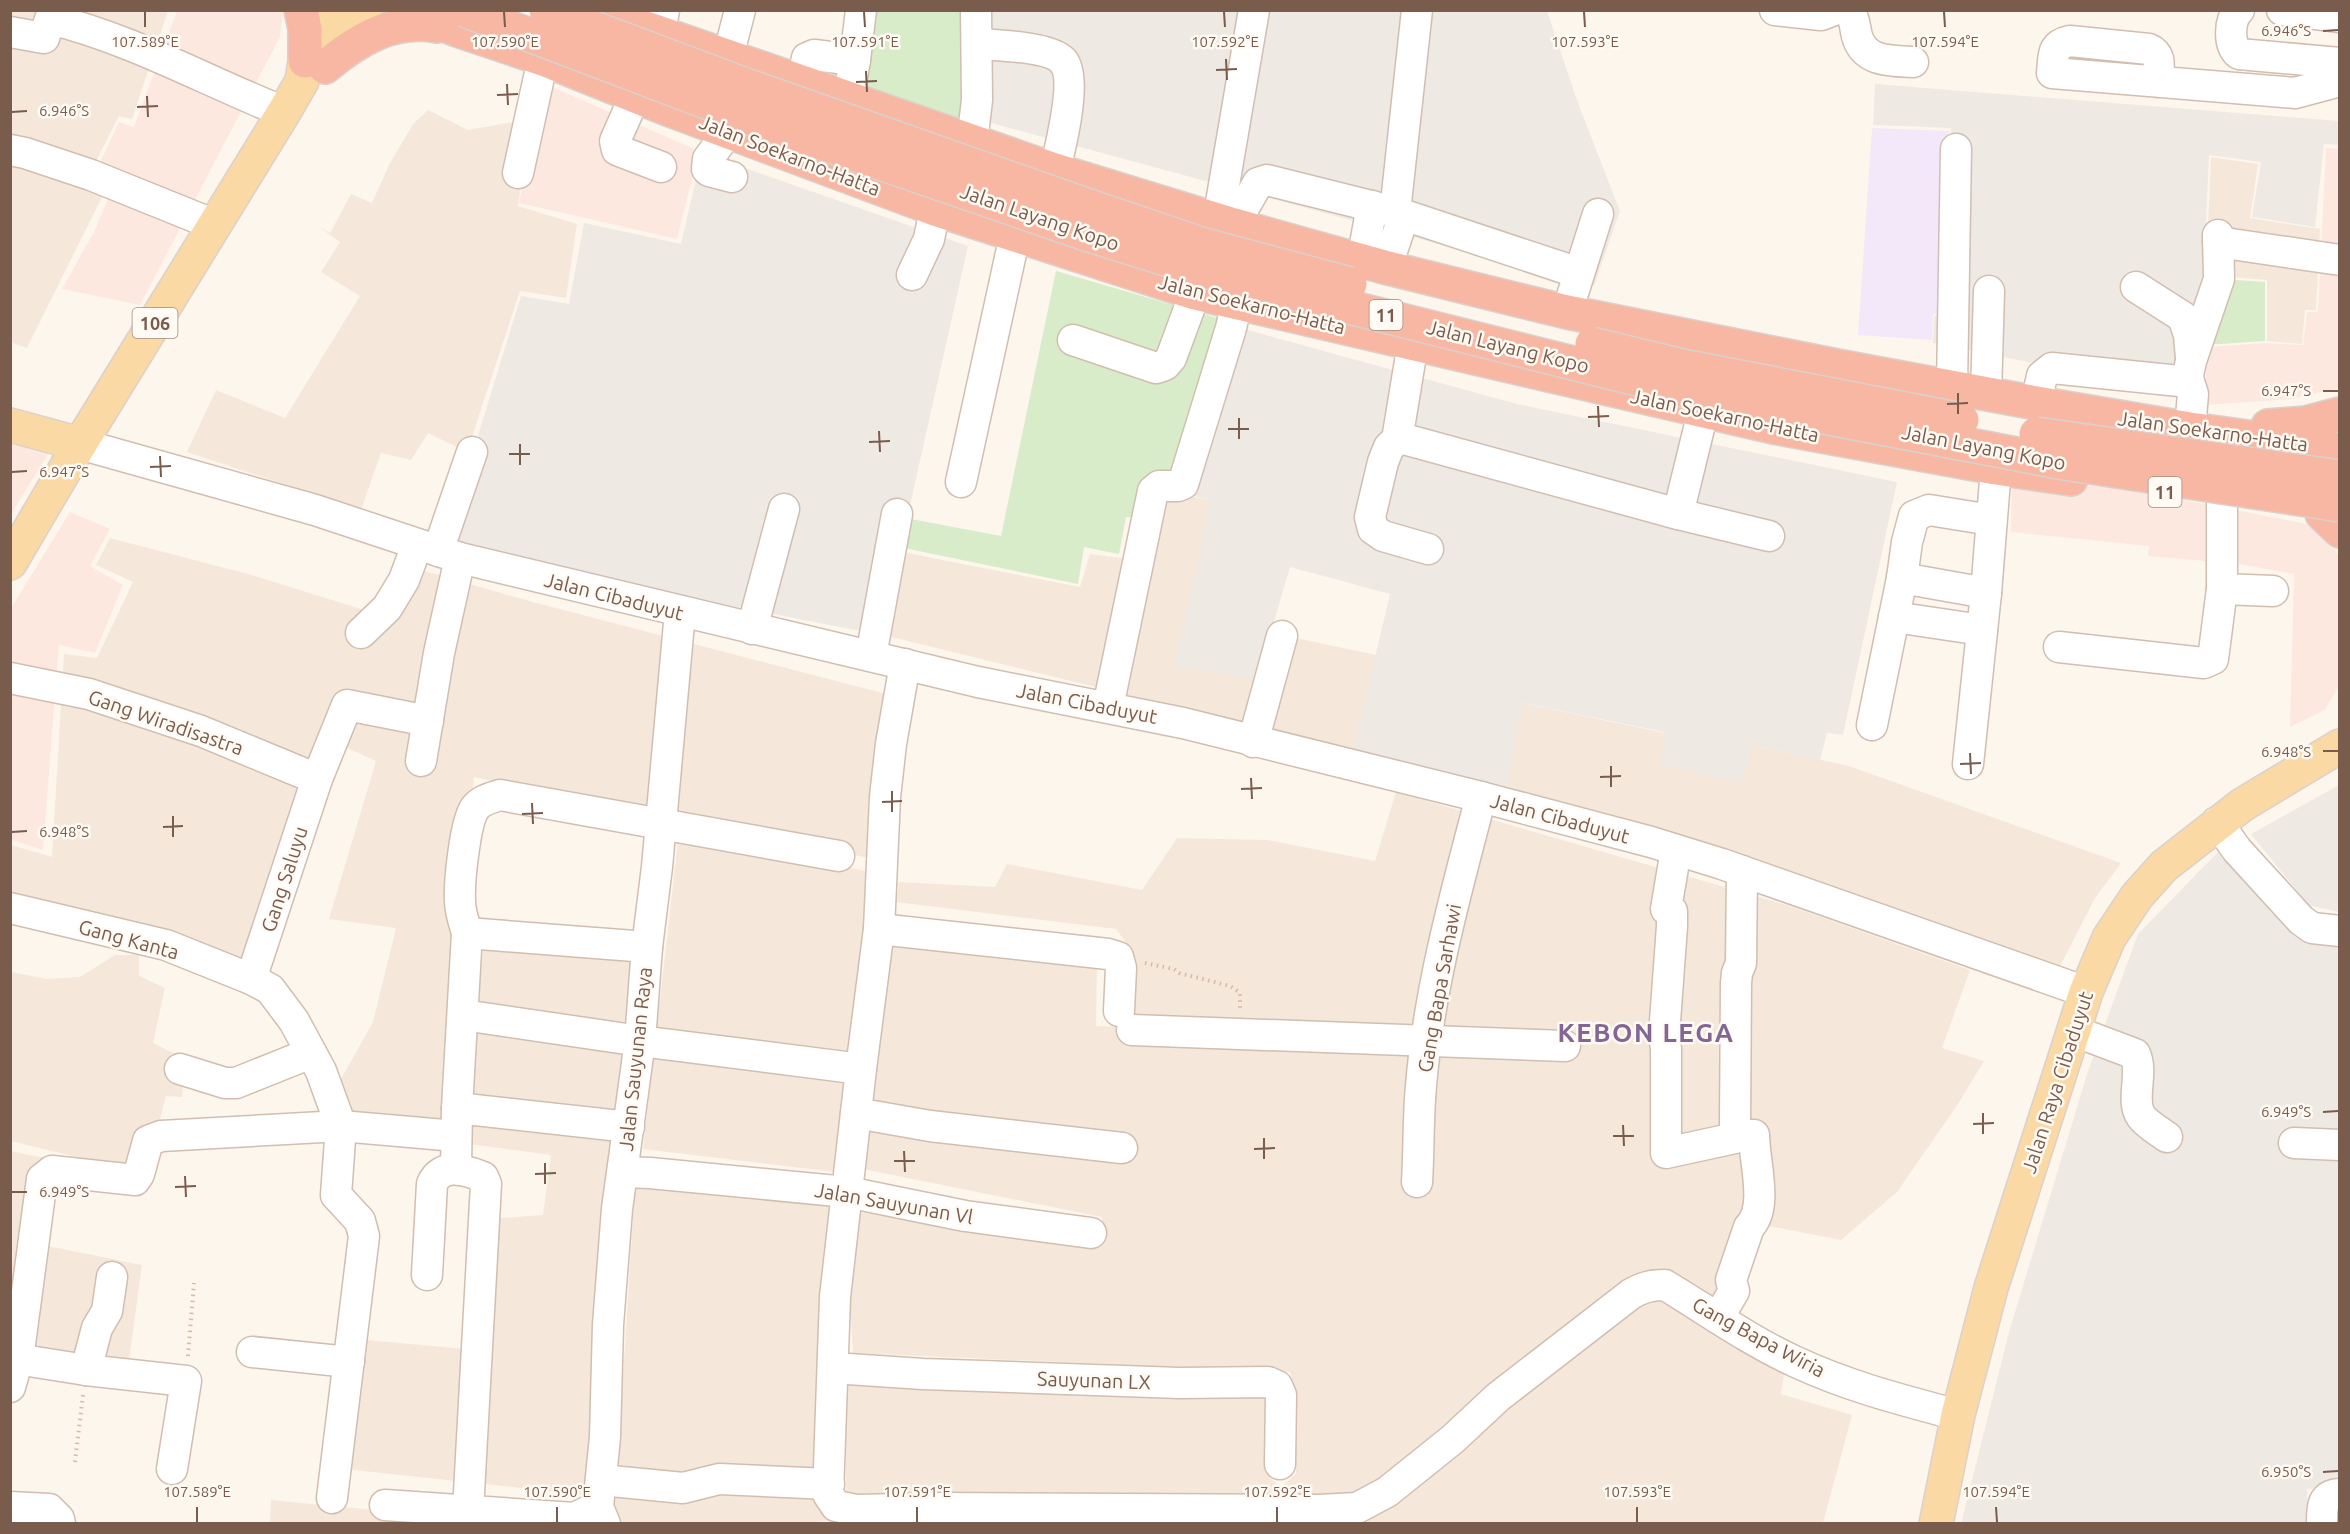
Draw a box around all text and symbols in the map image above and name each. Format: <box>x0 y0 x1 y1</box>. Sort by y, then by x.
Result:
text: 6.946°S <box>2261 22 2311 39</box>
text: 107.589°E <box>111 33 179 50</box>
text: 107.590°E <box>471 33 539 50</box>
text: 107.591°E <box>831 33 899 50</box>
text: 107.592°E <box>1191 33 1259 50</box>
text: 107.593°E <box>1551 33 1619 50</box>
text: 107.594°E <box>1911 33 1979 50</box>
text: 6.946°S <box>39 102 89 119</box>
street label: Jalan Soekarno-Hatta <box>696 110 884 200</box>
street label: Jalan Layang Kopo <box>958 179 1122 255</box>
street label: Jalan Soekarno-Hatta <box>1156 270 1348 338</box>
road number: 11 <box>1370 300 1402 330</box>
road number: 106 <box>132 308 178 338</box>
street label: Jalan Layang Kopo <box>1424 315 1592 377</box>
text: 6.947°S <box>2261 382 2311 399</box>
street label: Jalan Soekarno-Hatta <box>1629 384 1821 446</box>
street label: Jalan Soekarno-Hatta <box>2116 406 2310 456</box>
street label: Jalan Layang Kopo <box>1900 420 2068 474</box>
text: 6.947°S <box>39 463 89 480</box>
road number: 11 <box>2148 477 2182 507</box>
street label: Jalan Cibaduyut <box>542 568 686 624</box>
street label: Jalan Cibaduyut <box>1015 678 1159 728</box>
street label: Gang Wiradisastra <box>85 685 247 759</box>
text: 6.948°S <box>2261 743 2311 760</box>
street label: Jalan Cibaduyut <box>1488 788 1632 848</box>
text: 6.948°S <box>39 823 89 840</box>
street label: Gang Saluyu <box>256 823 312 935</box>
street label: Gang Bapa Sarhawi <box>1413 902 1465 1074</box>
street label: Gang Kanta <box>76 915 182 963</box>
street label: Jalan Sauyunan Raya <box>614 966 656 1152</box>
street label: Jalan Raya Cibaduyut <box>2017 988 2097 1176</box>
district label: KEBON LEGA <box>1558 1018 1734 1047</box>
text: 6.949°S <box>2261 1103 2311 1120</box>
street label: Jalan Sauyunan Vl <box>813 1178 975 1228</box>
text: 6.949°S <box>39 1183 89 1200</box>
street label: Gang Bapa Wiria <box>1689 1292 1829 1382</box>
street label: Sauyunan LX <box>1037 1367 1151 1393</box>
text: 6.950°S <box>2261 1463 2311 1480</box>
text: 107.589°E <box>163 1483 231 1500</box>
text: 107.590°E <box>523 1483 591 1500</box>
text: 107.591°E <box>883 1483 951 1500</box>
text: 107.592°E <box>1243 1483 1311 1500</box>
text: 107.593°E <box>1603 1483 1671 1500</box>
text: 107.594°E <box>1962 1483 2030 1500</box>

